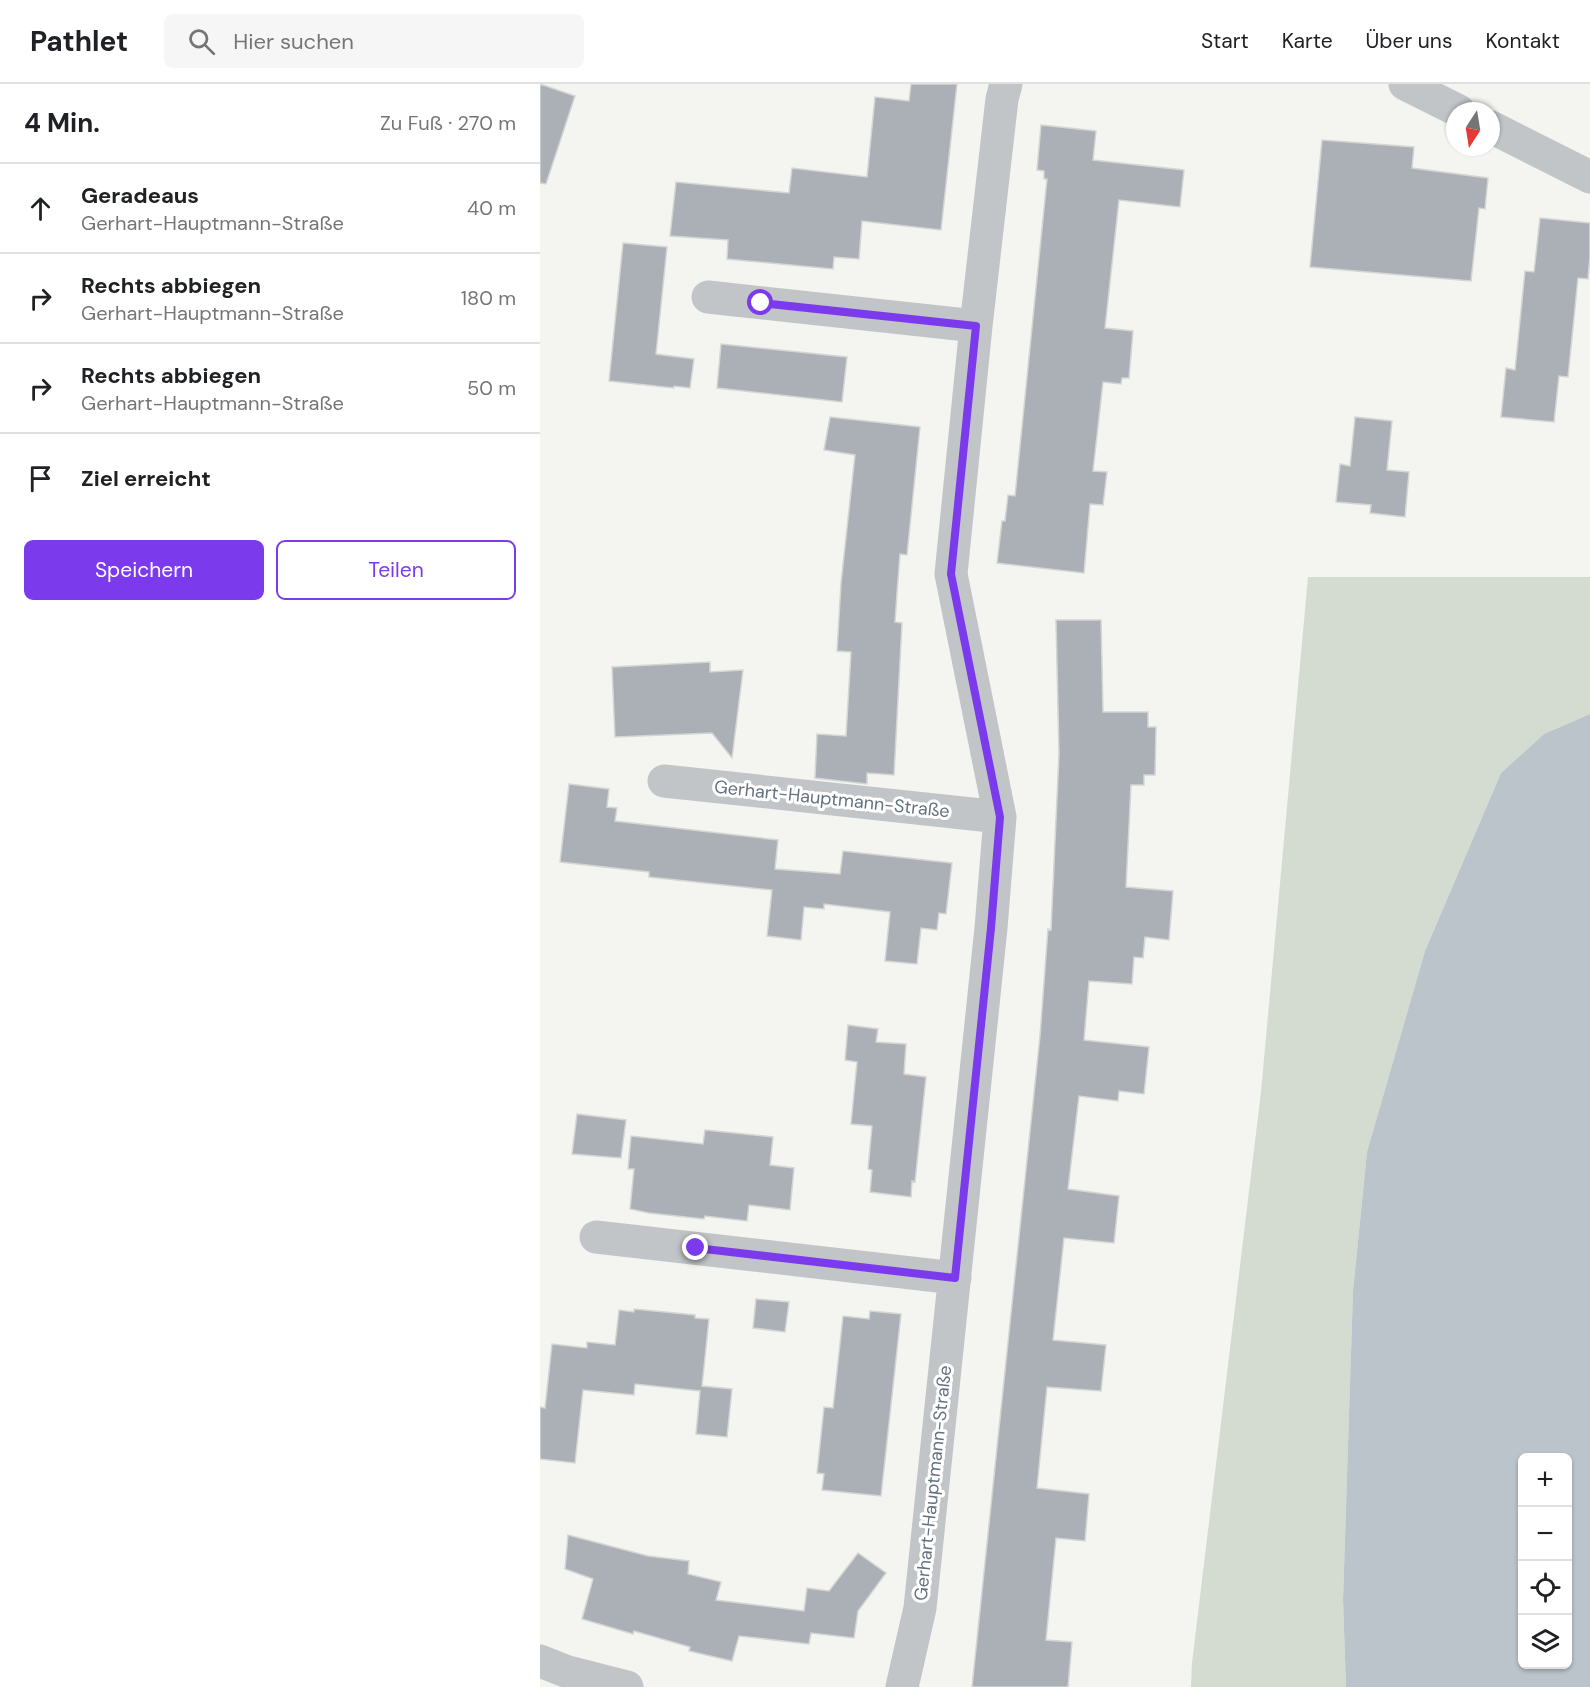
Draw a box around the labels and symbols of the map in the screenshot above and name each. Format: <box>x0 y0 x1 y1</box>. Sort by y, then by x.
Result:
north arrow <box>1446 102 1500 156</box>
route start <box>747 289 773 315</box>
street label: Gerhart-Hauptmann-Straße <box>713 775 951 823</box>
route end <box>682 1234 708 1260</box>
street label: Gerhart-Hauptmann-Straße <box>909 1364 957 1602</box>

